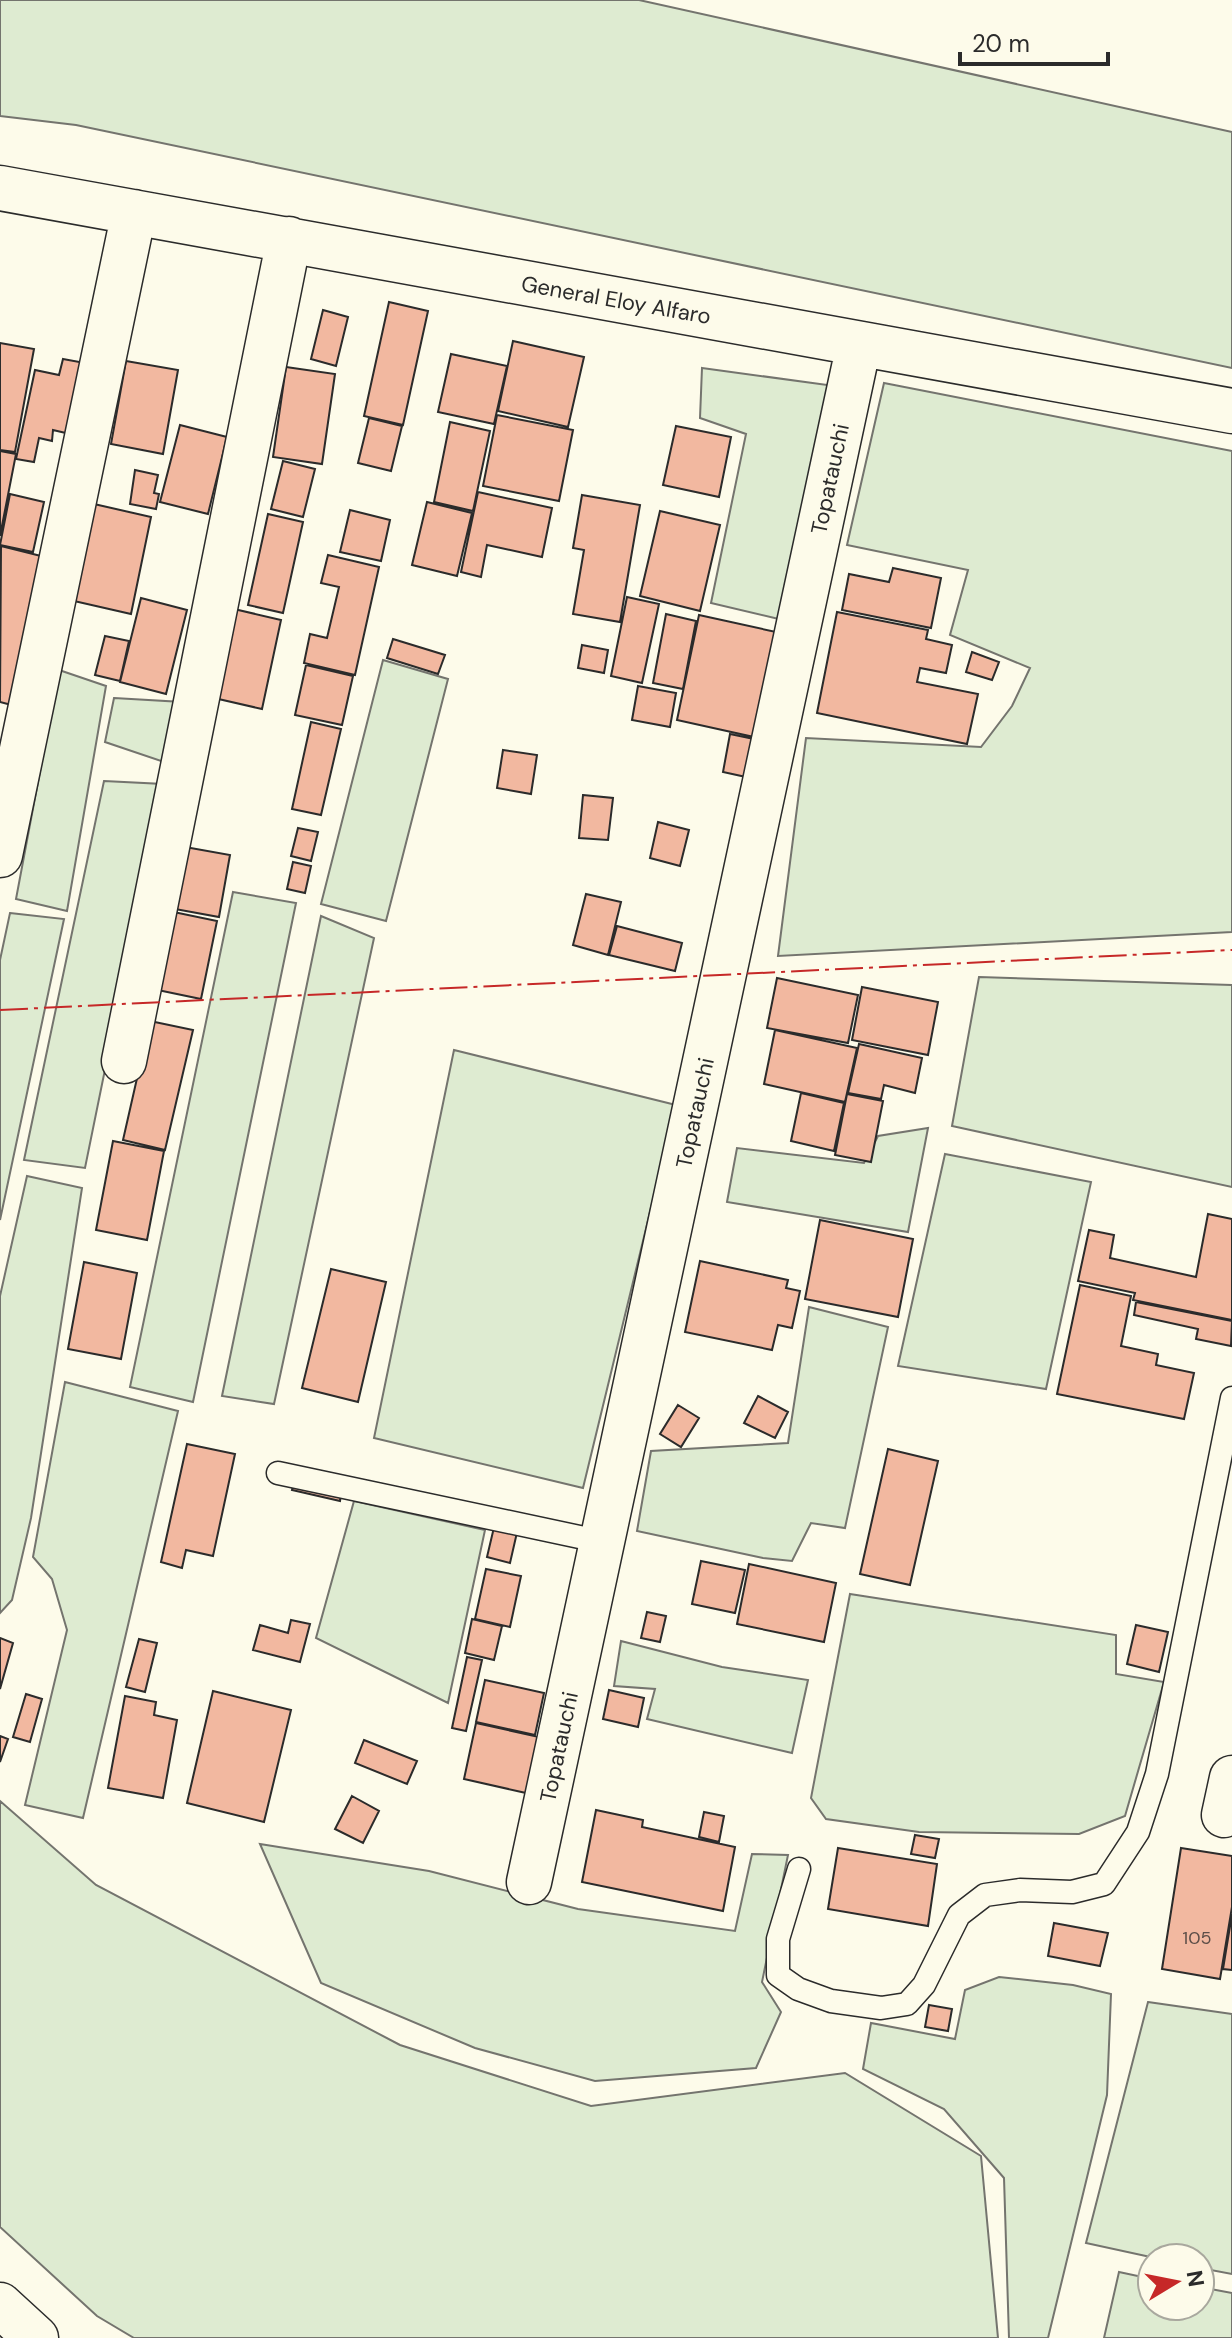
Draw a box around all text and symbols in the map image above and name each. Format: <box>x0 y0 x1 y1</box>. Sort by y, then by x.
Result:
scale bar <box>960 16 1108 66</box>
text: 20 m <box>972 28 1030 59</box>
street label: General Eloy Alfaro <box>519 269 713 331</box>
street label: Topatauchi <box>804 421 856 537</box>
street label: Topatauchi <box>669 1055 721 1171</box>
street label: Topatauchi <box>533 1689 585 1805</box>
house number: 105 <box>1183 1926 1211 1950</box>
north arrow <box>1136 2242 1216 2322</box>
text: N <box>1180 2268 1211 2289</box>

